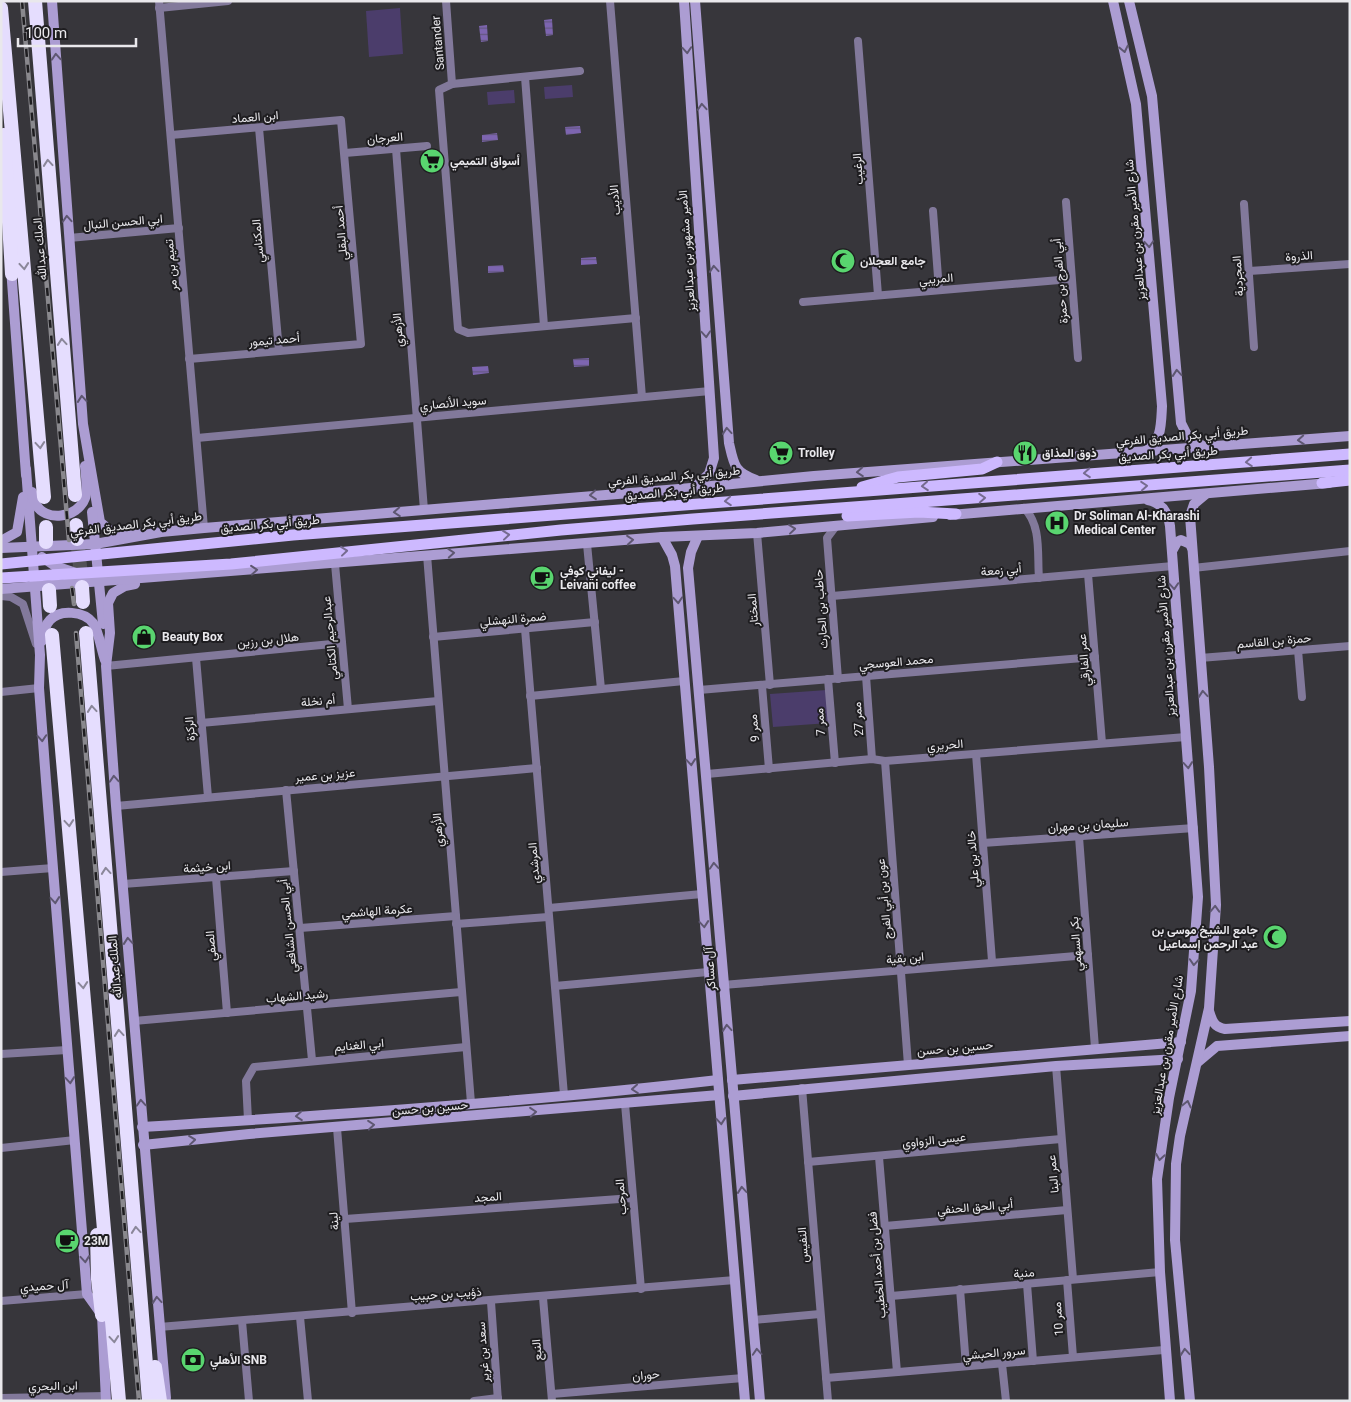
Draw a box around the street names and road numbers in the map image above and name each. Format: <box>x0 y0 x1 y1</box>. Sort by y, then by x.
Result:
street label: Santander <box>429 15 447 71</box>
street label: ابن العماد <box>231 108 279 127</box>
street label: العرجان <box>366 129 404 148</box>
street label: الرغيب <box>850 153 867 185</box>
street label: شارع الأمير مقرن بن عبدالعزيز <box>1122 159 1150 302</box>
street label: الأديب <box>607 184 623 216</box>
street label: الأمير مشهور بن عبدالعزيز <box>676 190 699 313</box>
street label: أحمد البقلي <box>332 205 353 261</box>
street label: ابي الحسن النبال <box>83 212 164 235</box>
street label: الملك عبدالله <box>30 217 50 281</box>
street label: المكناسي <box>249 218 270 263</box>
street label: أبي الفرج بن حمزة <box>1049 237 1074 324</box>
street label: تميم بن مر <box>162 238 181 292</box>
street label: الذروة <box>1285 248 1313 265</box>
street label: المجردية <box>1230 255 1247 297</box>
street label: المريبي <box>918 271 954 290</box>
street label: الأزهري <box>390 312 409 348</box>
street label: أحمد تيمور <box>247 331 301 350</box>
street label: سويد الأنصاري <box>419 393 487 416</box>
street label: طريق أبي بكر الصديق الفرعي <box>1115 423 1249 452</box>
street label: طريق أبي بكر الصديق <box>1118 444 1219 467</box>
street label: طريق أبي بكر الصديق الفرعي <box>607 463 741 492</box>
street label: طريق أبي بكر الصديق <box>624 481 725 506</box>
street label: طريق أبي بكر الصديق الفرعي <box>69 509 203 542</box>
street label: طريق أبي بكر الصديق <box>220 513 321 538</box>
street label: أبي زمعة <box>980 561 1022 582</box>
street label: حاطب بن الحارث <box>811 569 832 649</box>
street label: شارع الأمير مقرن بن عبدالعزيز <box>1154 575 1180 718</box>
street label: المختار <box>745 593 763 628</box>
street label: عبدالرحيم الكتامي <box>319 595 344 681</box>
street label: ضمرة النهشلي <box>479 609 547 632</box>
street label: هلال بن رزين <box>236 630 300 651</box>
street label: حمزة بن القاسم <box>1236 631 1312 652</box>
street label: عمر الفارقي <box>1075 633 1096 687</box>
street label: محمد العوسجي <box>858 652 934 675</box>
street label: أم نخلة <box>300 693 336 710</box>
street label: ممر 27 <box>850 701 867 737</box>
street label: ممر 7 <box>812 708 829 736</box>
street label: ممر 9 <box>746 714 763 742</box>
street label: الركزة <box>182 716 199 742</box>
street label: الحريري <box>926 736 964 757</box>
street label: عزيز بن عمير <box>293 765 356 786</box>
street label: الأزهري <box>430 812 449 848</box>
street label: سليمان بن مهران <box>1047 815 1129 836</box>
street label: خالد بن علي <box>964 830 985 888</box>
street label: المرشدي <box>525 842 546 884</box>
street label: ابن خيثمة <box>183 858 231 877</box>
street label: عون بن أبي الفرج <box>873 858 897 940</box>
street label: أبي الحسن الشافعي <box>276 878 303 973</box>
street label: عكرمة الهاشمي <box>341 902 413 923</box>
street label: بكر السهمي <box>1067 916 1088 972</box>
street label: الصفي <box>203 930 222 962</box>
street label: الملك عبدالله <box>105 935 125 999</box>
street label: آل عساكر <box>701 945 720 992</box>
street label: ابن بقية <box>885 949 925 968</box>
street label: شارع الأمير مقرن بن عبدالعزيز <box>1148 974 1188 1117</box>
street label: رشيد الشهاب <box>265 986 329 1007</box>
street label: ابي الغنايم <box>334 1036 385 1057</box>
street label: حسين بن حسن <box>916 1038 994 1059</box>
street label: حسين بن حسن <box>391 1098 469 1119</box>
street label: عيسى الزواوي <box>901 1130 967 1153</box>
street label: عمر البنا <box>1044 1154 1063 1194</box>
street label: المرحب <box>612 1178 631 1216</box>
street label: المجد <box>474 1189 502 1205</box>
street label: أبي الحق الحنفي <box>936 1197 1014 1220</box>
street label: لينة <box>326 1211 342 1231</box>
street label: فضل بن أحمد الخطيب <box>865 1211 890 1319</box>
street label: النفيس <box>795 1227 812 1263</box>
street label: منية <box>1013 1265 1035 1281</box>
street label: آل حميدي <box>19 1277 70 1298</box>
street label: ذؤيب بن حبيب <box>410 1284 483 1304</box>
street label: ممر 10 <box>1050 1301 1067 1337</box>
street label: سعد بن غرير <box>474 1321 493 1384</box>
street label: النبع <box>529 1338 547 1361</box>
street label: سرور الحبشي <box>962 1343 1026 1366</box>
street label: حوران <box>632 1367 660 1384</box>
street label: ابن البحري <box>28 1379 78 1396</box>

